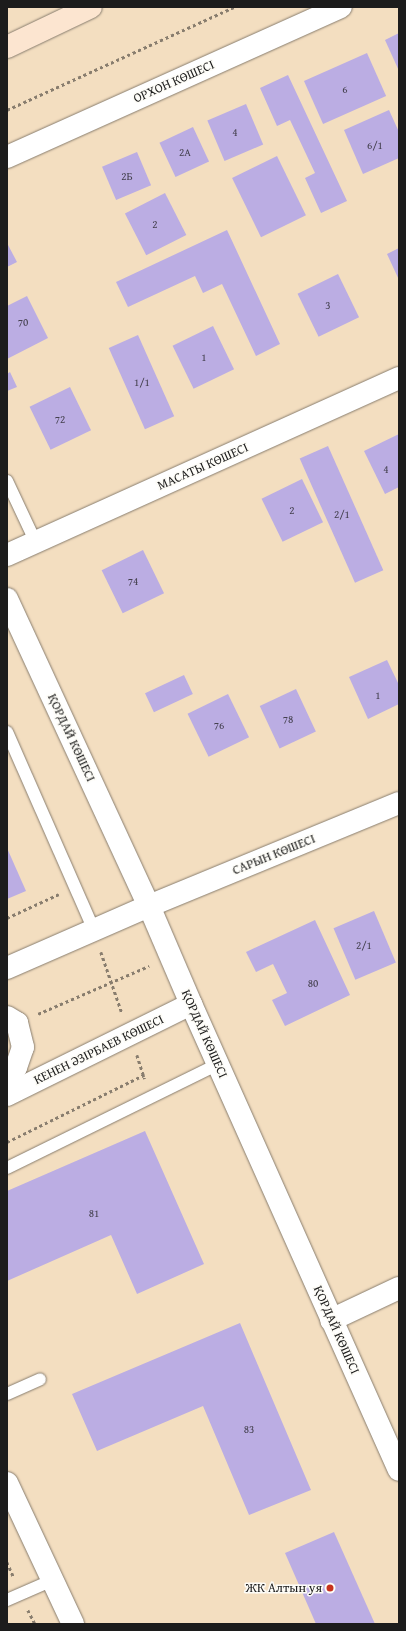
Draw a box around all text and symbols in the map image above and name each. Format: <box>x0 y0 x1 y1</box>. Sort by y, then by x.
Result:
street label: ОРХОН КӨШЕСІ <box>131 57 217 107</box>
house number: 6 <box>342 82 348 96</box>
house number: 4 <box>232 125 238 139</box>
house number: 6/1 <box>367 138 383 152</box>
house number: 2А <box>179 145 191 159</box>
house number: 2Б <box>121 169 133 183</box>
house number: 2 <box>152 217 158 231</box>
house number: 3 <box>325 298 331 312</box>
house number: 70 <box>18 315 28 329</box>
house number: 1 <box>201 350 207 364</box>
house number: 1/1 <box>134 375 150 389</box>
house number: 72 <box>55 412 65 426</box>
street label: МАСАТЫ КӨШЕСІ <box>155 440 251 494</box>
house number: 4 <box>383 462 389 476</box>
house number: 2 <box>289 503 295 517</box>
house number: 2/1 <box>334 507 350 521</box>
house number: 74 <box>128 574 138 588</box>
house number: 1 <box>375 688 381 702</box>
street label: ҚОРДАЙ КӨШЕСІ <box>44 692 98 784</box>
house number: 78 <box>283 712 293 726</box>
house number: 76 <box>214 718 224 732</box>
street label: САРЫН КӨШЕСІ <box>230 831 318 879</box>
house number: 2/1 <box>356 938 372 952</box>
house number: 80 <box>308 976 318 990</box>
street label: ҚОРДАЙ КӨШЕСІ <box>177 987 231 1081</box>
street label: КЕНЕН ӘЗІРБАЕВ КӨШЕСІ <box>31 1012 167 1088</box>
house number: 81 <box>89 1206 99 1220</box>
street label: ҚОРДАЙ КӨШЕСІ <box>309 1283 363 1377</box>
house number: 83 <box>244 1422 254 1436</box>
place label: ЖК Алтын уя <box>246 1580 322 1596</box>
marker: ЖК Алтын уя <box>325 1583 335 1593</box>

